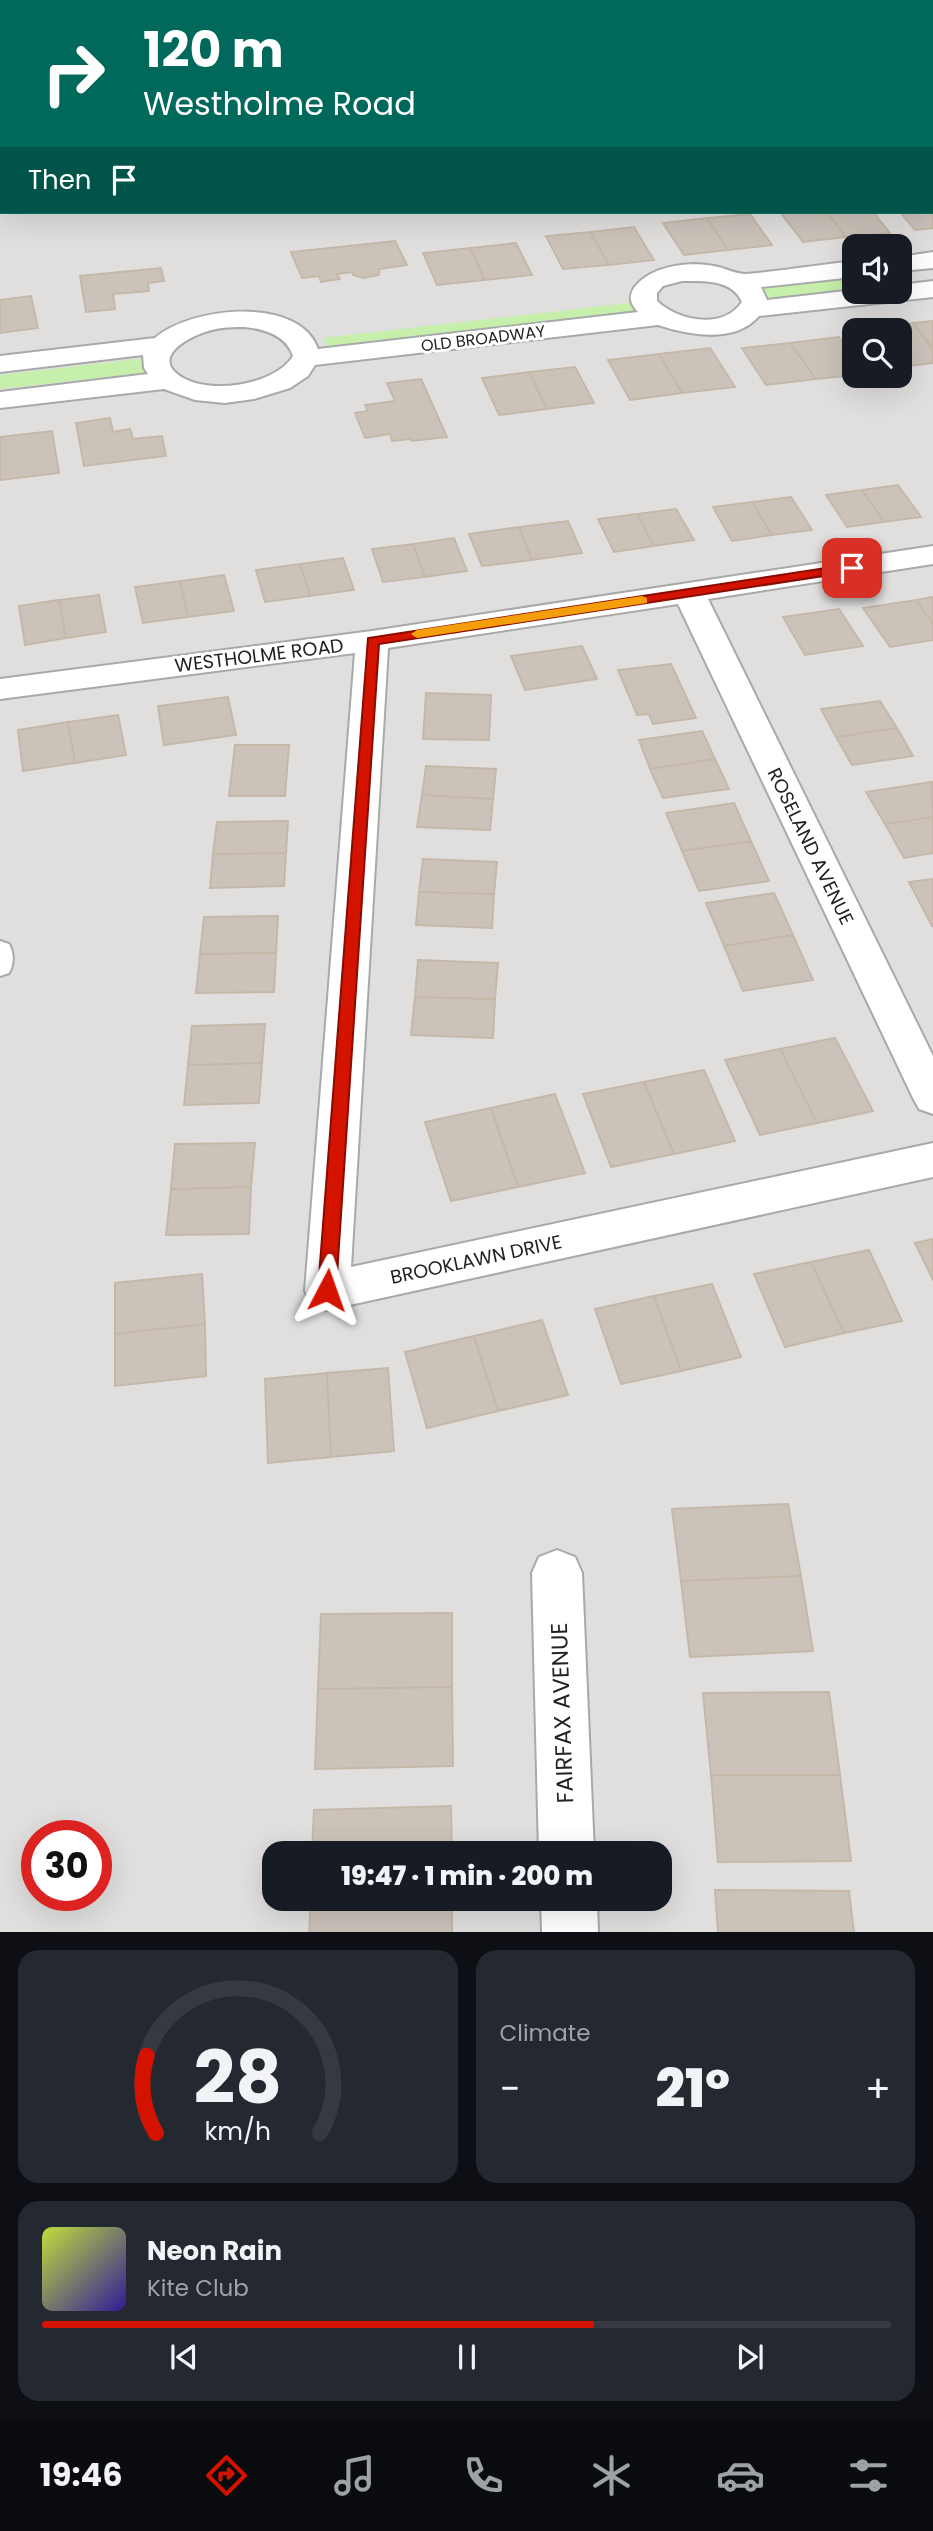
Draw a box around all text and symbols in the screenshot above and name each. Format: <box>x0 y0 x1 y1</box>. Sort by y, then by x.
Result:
text: 120 m <box>143 16 284 84</box>
icon: right <box>28 28 119 119</box>
text: Westholme Road <box>143 81 416 126</box>
icon: arrive <box>105 161 143 199</box>
text: Then <box>28 162 91 198</box>
map controls <box>842 234 912 388</box>
button: sound <box>842 234 912 304</box>
button: search <box>842 318 912 388</box>
street label: OLD BROADWAY <box>420 319 547 358</box>
pin <box>822 538 882 598</box>
icon: arrive <box>833 549 871 587</box>
street label: WESTHOLME ROAD <box>173 632 345 679</box>
street label: ROSELAND AVENUE <box>761 763 860 929</box>
street label: BROOKLAWN DRIVE <box>388 1228 564 1291</box>
position arrow <box>290 1253 364 1327</box>
street label: FAIRFAX AVENUE <box>543 1622 581 1804</box>
speed limit sign: 30 <box>21 1820 112 1911</box>
text: 19:47 · 1 min · 200 m <box>341 1858 593 1894</box>
text: Climate <box>500 2017 590 2049</box>
text: 28 <box>193 2027 282 2128</box>
text: 21° <box>655 2052 730 2125</box>
text: − <box>500 2062 520 2115</box>
text: + <box>865 2062 891 2115</box>
text: km/h <box>204 2113 271 2148</box>
text: Neon Rain <box>147 2233 282 2269</box>
text: Kite Club <box>147 2272 249 2304</box>
icon: previous <box>165 2338 203 2376</box>
icon: pause <box>448 2338 486 2376</box>
icon: next <box>731 2338 769 2376</box>
icon: directions <box>202 2451 251 2500</box>
icon: music <box>330 2451 379 2500</box>
icon: phone <box>459 2451 508 2500</box>
icon: climate <box>587 2451 636 2500</box>
icon: car <box>716 2451 765 2500</box>
icon: filters <box>844 2451 893 2500</box>
text: 19:46 <box>40 2452 123 2497</box>

